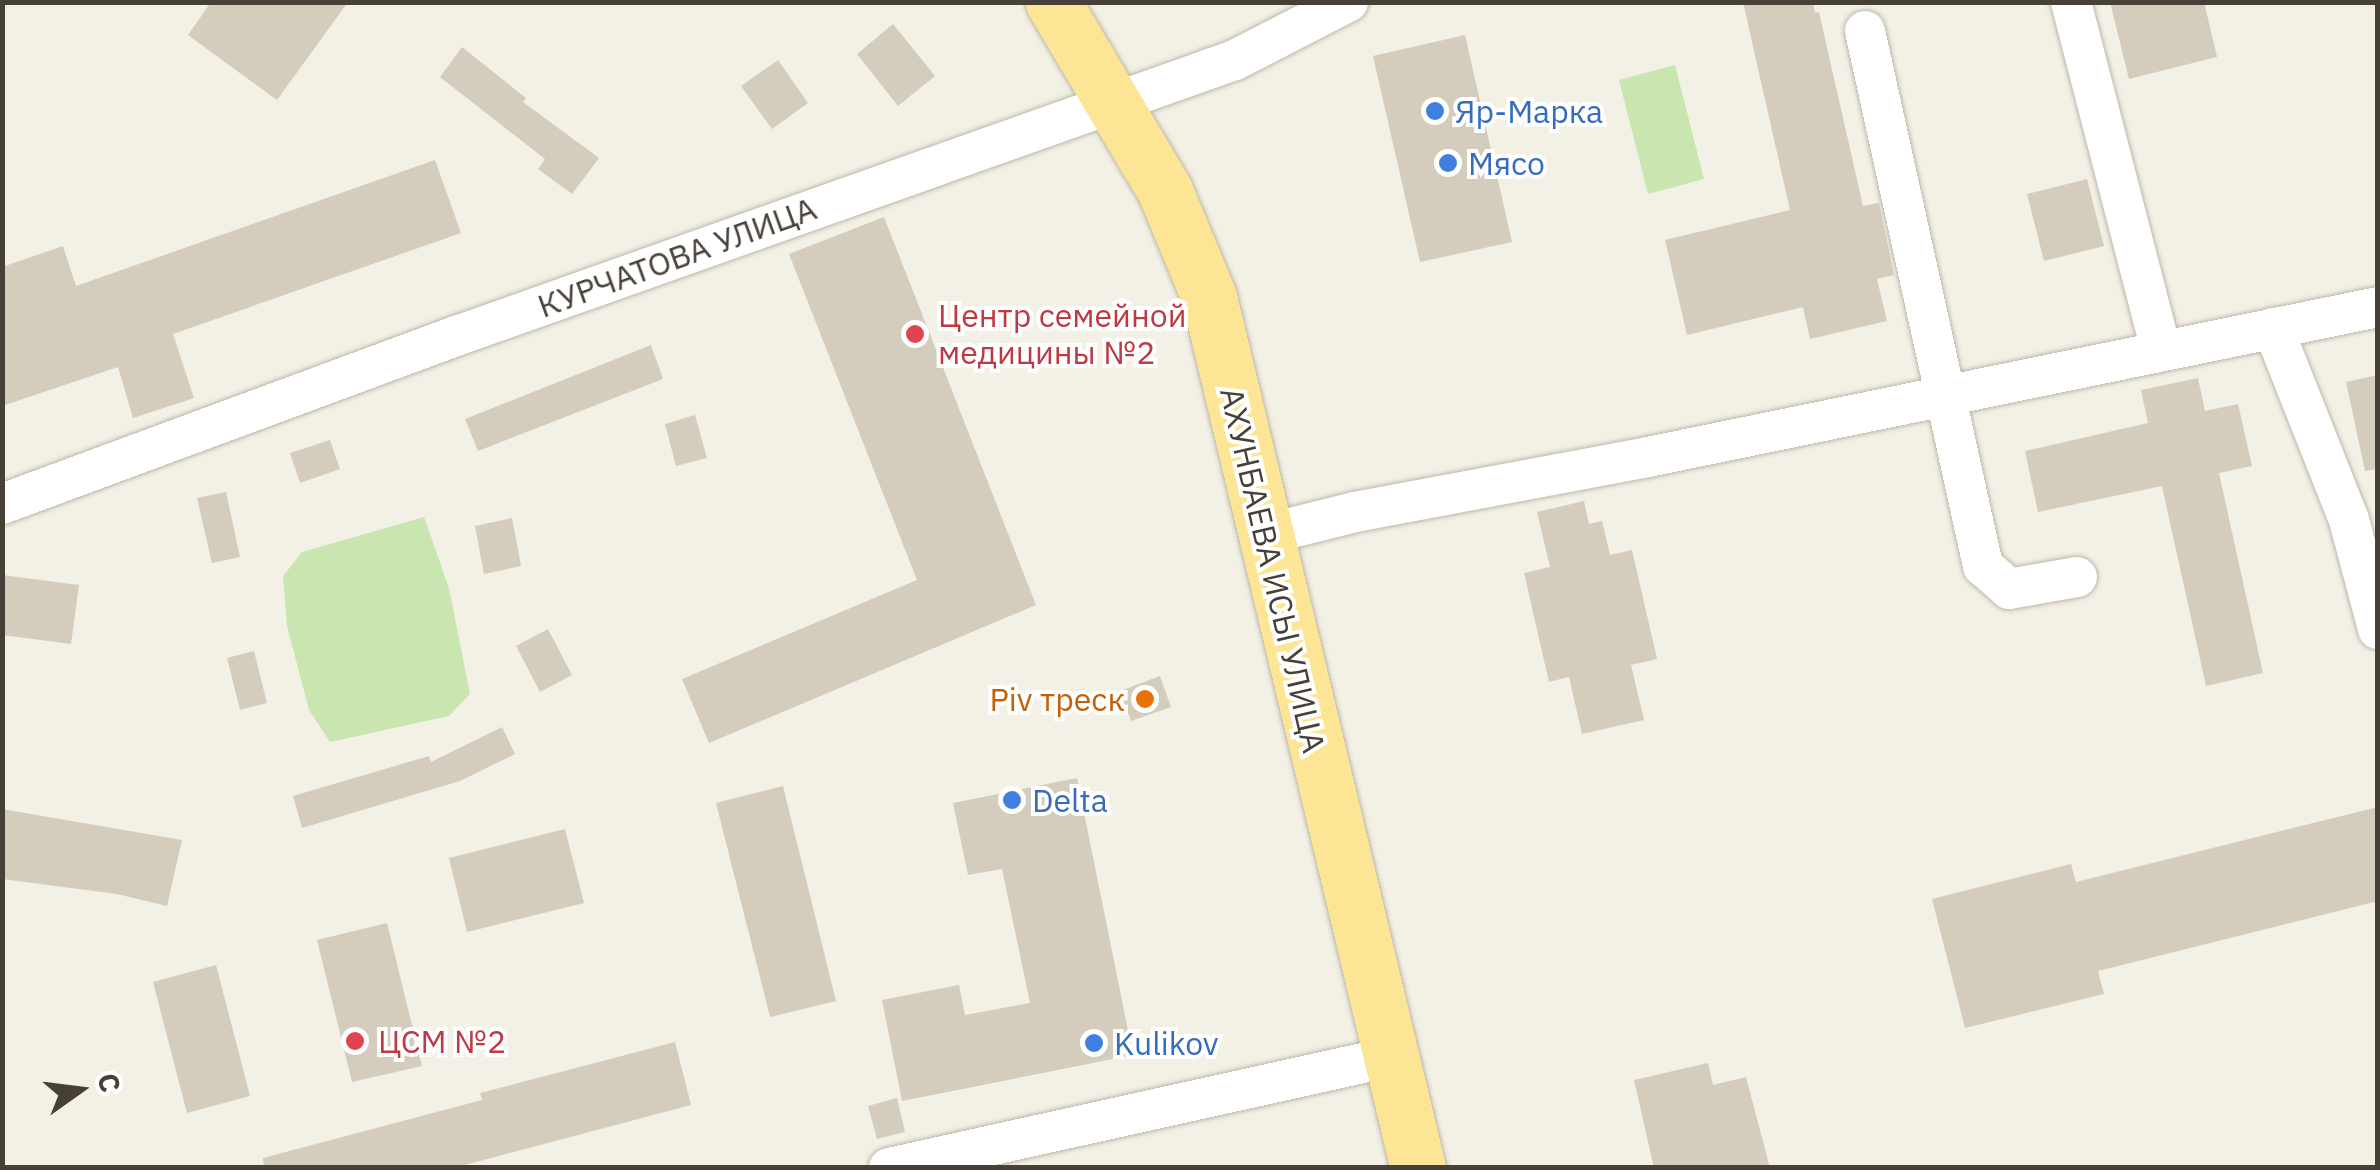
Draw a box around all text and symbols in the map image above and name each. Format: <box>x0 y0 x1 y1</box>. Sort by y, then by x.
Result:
place label: Яр-Марка <box>1455 92 1603 130</box>
marker: Яр-Марка <box>1424 100 1446 122</box>
place label: Мясо <box>1468 144 1545 182</box>
marker: Мясо <box>1437 152 1459 174</box>
street label: КУРЧАТОВА УЛИЦА <box>532 189 822 325</box>
place label: Центр семейной медицины №2 <box>938 297 1186 372</box>
marker: Центр семейной медицины №2 <box>902 321 928 347</box>
street label: АХУНБАЕВА ИСЫ УЛИЦА <box>1212 384 1334 756</box>
place label: Piv треск <box>989 680 1125 718</box>
marker: Piv треск <box>1134 688 1156 710</box>
place label: Delta <box>1032 781 1108 819</box>
marker: Delta <box>1001 789 1023 811</box>
place label: ЦСМ №2 <box>378 1022 506 1060</box>
place label: Kulikov <box>1114 1024 1219 1062</box>
marker: ЦСМ №2 <box>342 1028 368 1054</box>
marker: Kulikov <box>1083 1032 1105 1054</box>
north arrow <box>30 1040 130 1140</box>
text: С <box>89 1069 130 1096</box>

